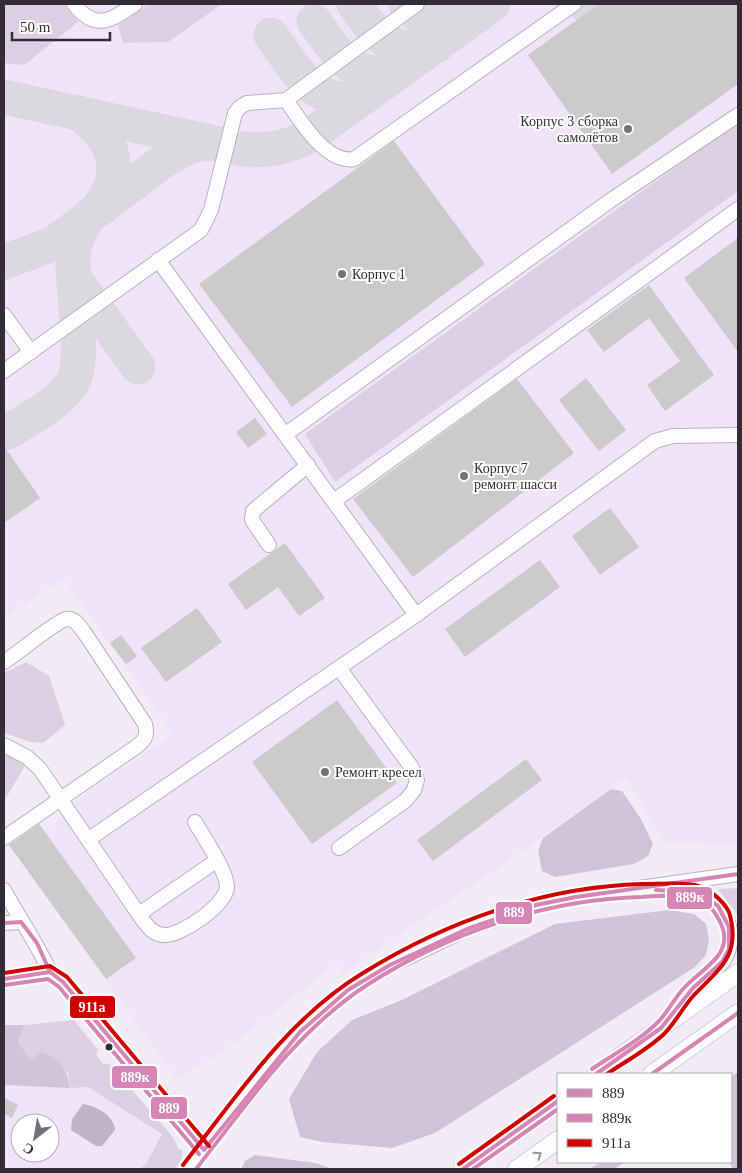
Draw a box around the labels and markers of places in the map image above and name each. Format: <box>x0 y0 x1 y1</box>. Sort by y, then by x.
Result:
place label: Корпус 3 сборка самолётов <box>520 114 619 145</box>
marker: Корпус 3 сборка самолётов <box>622 123 634 135</box>
place label: Корпус 1 <box>352 267 406 282</box>
marker: Корпус 1 <box>336 268 348 280</box>
place label: Корпус 7 ремонт шасси <box>474 461 558 492</box>
marker: Корпус 7 ремонт шасси <box>458 470 470 482</box>
place label: Ремонт кресел <box>335 765 422 780</box>
marker: Ремонт кресел <box>319 766 331 778</box>
unlabelled marker <box>104 1042 114 1052</box>

